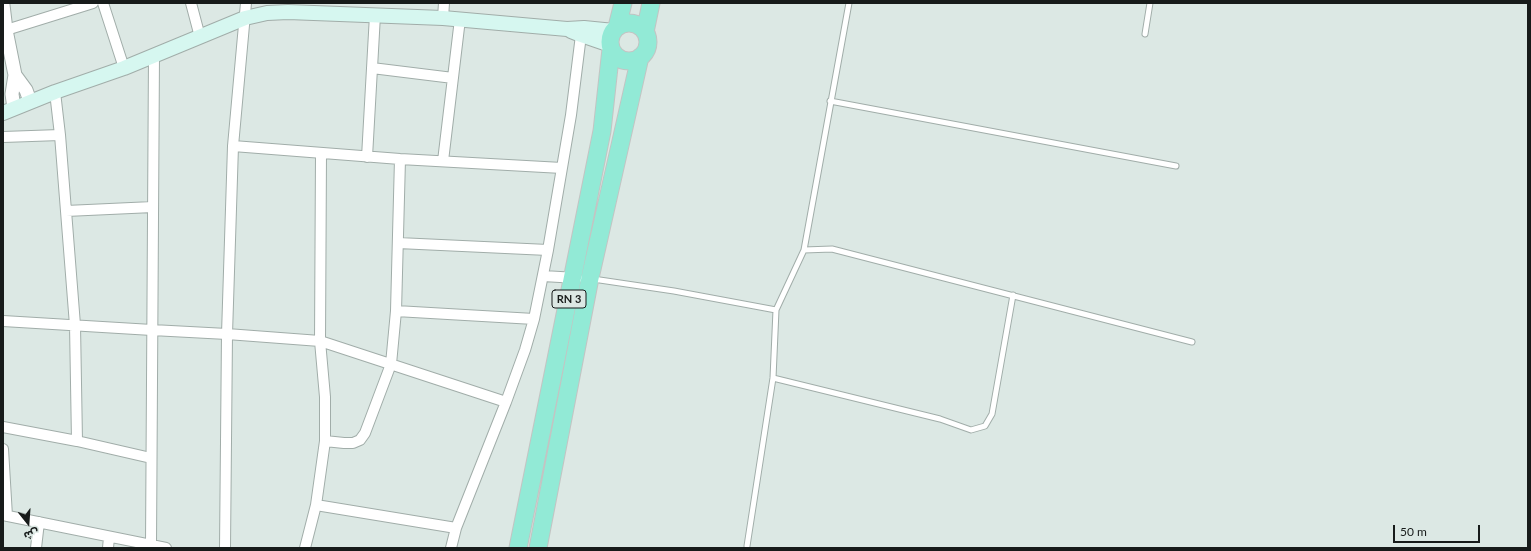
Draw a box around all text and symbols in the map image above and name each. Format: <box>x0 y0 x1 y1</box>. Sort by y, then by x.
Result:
road number: RN 3 <box>552 290 586 308</box>
north arrow <box>8 503 48 543</box>
scale bar <box>1395 517 1482 543</box>
text: 50 m <box>1400 524 1427 539</box>
text: ش <box>23 527 41 543</box>

